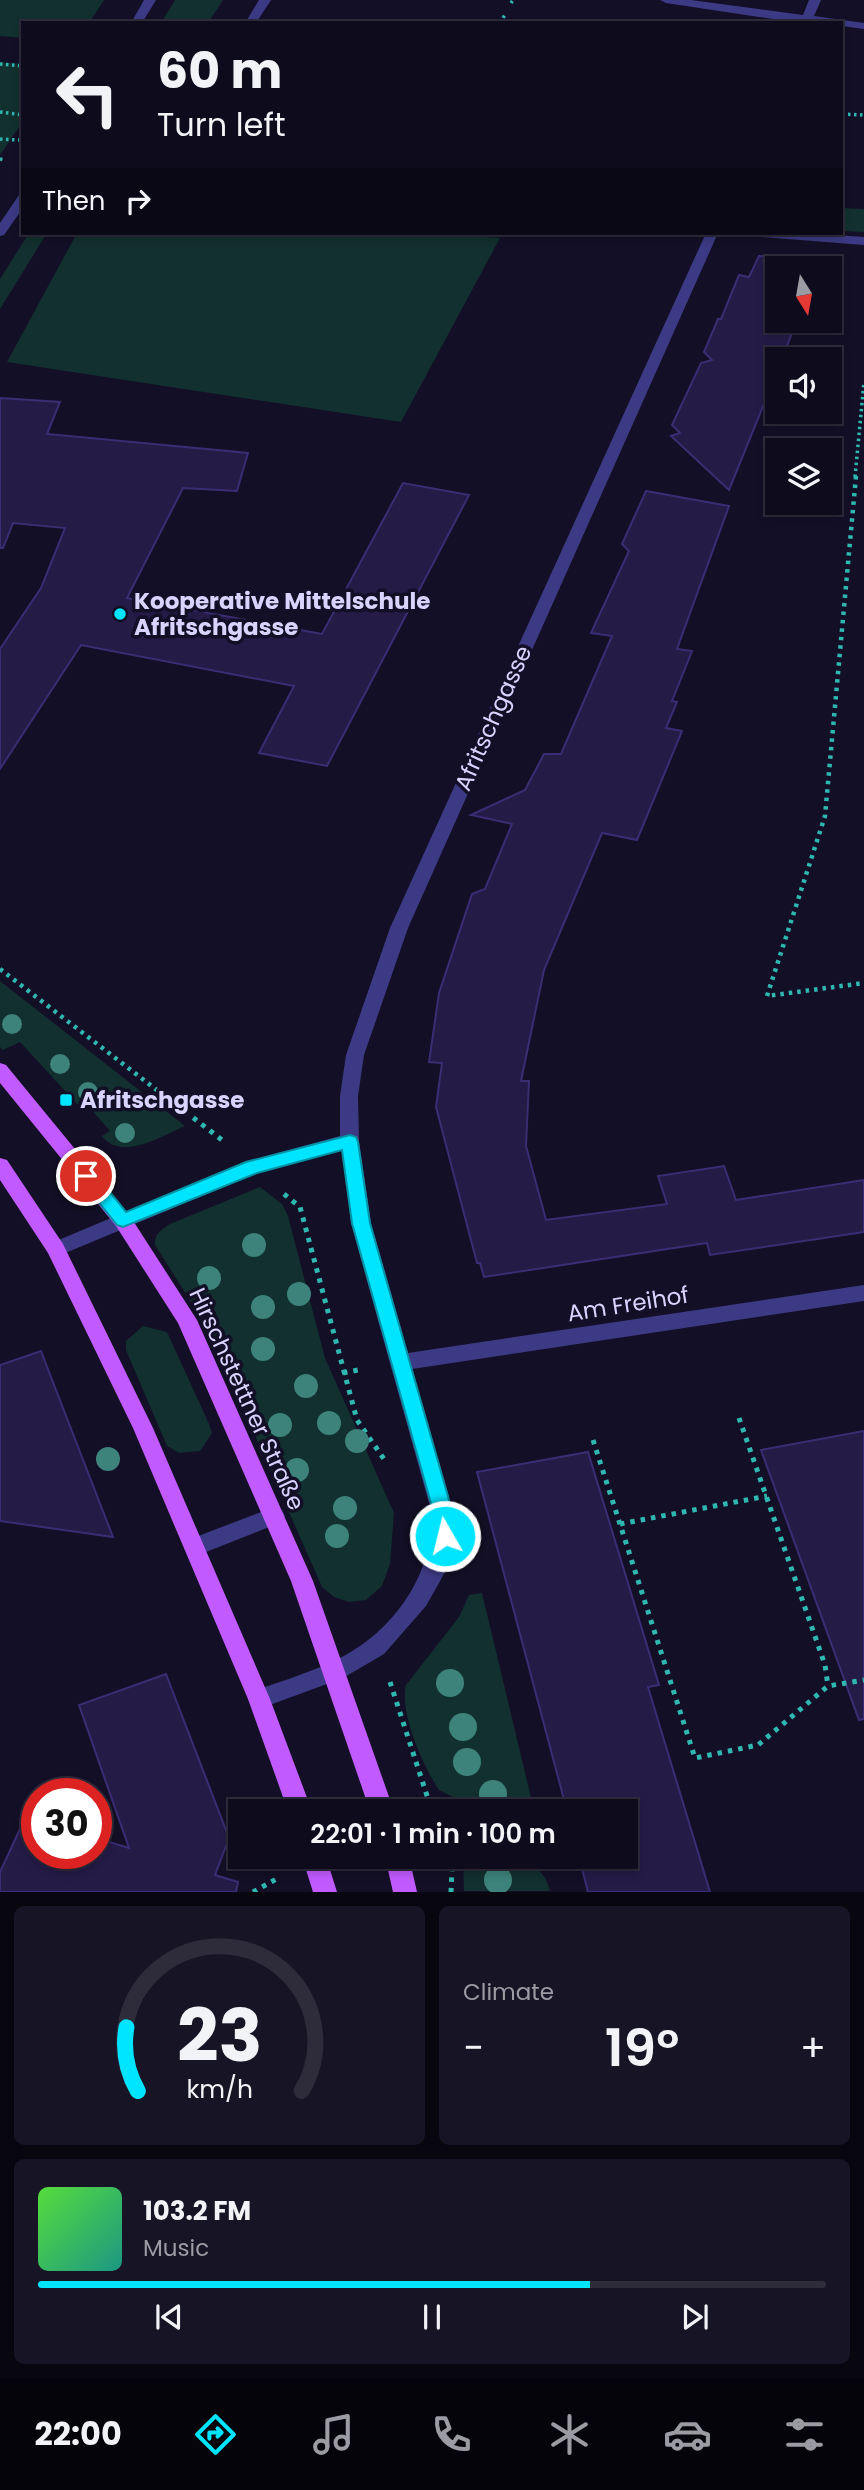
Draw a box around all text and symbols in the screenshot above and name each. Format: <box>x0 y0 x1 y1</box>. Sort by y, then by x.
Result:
text: 60 m <box>157 37 282 105</box>
icon: left <box>42 49 133 140</box>
text: Turn left <box>157 102 286 147</box>
icon: right <box>119 182 157 220</box>
text: Then <box>42 183 105 219</box>
north arrow <box>765 256 842 332</box>
map controls <box>765 256 842 515</box>
button: sound <box>765 347 842 424</box>
button: layers <box>765 438 842 515</box>
place label: Kooperative Mittelschule Afritschgasse <box>134 585 430 643</box>
marker: Kooperative Mittelschule Afritschgasse <box>112 606 128 622</box>
street label: Afritschgasse <box>447 640 539 796</box>
place label: Afritschgasse <box>80 1084 245 1116</box>
marker: Afritschgasse <box>58 1092 74 1108</box>
pin <box>56 1146 116 1206</box>
icon: arrive <box>67 1157 105 1195</box>
street label: Am Freihof <box>565 1279 691 1329</box>
street label: Hirschstettner Straße <box>181 1283 313 1515</box>
position arrow <box>408 1499 482 1573</box>
speed limit sign: 30 <box>21 1778 112 1869</box>
text: 22:01 · 1 min · 100 m <box>310 1816 556 1852</box>
text: Climate <box>463 1976 554 2008</box>
text: 23 <box>177 1986 262 2087</box>
text: 19° <box>605 2011 679 2084</box>
text: − <box>463 2021 484 2074</box>
text: + <box>800 2021 826 2074</box>
text: km/h <box>186 2072 253 2107</box>
text: 103.2 FM <box>143 2193 251 2229</box>
text: Music <box>143 2232 209 2264</box>
icon: previous <box>150 2298 188 2336</box>
icon: pause <box>413 2298 451 2336</box>
icon: next <box>676 2298 714 2336</box>
icon: directions <box>191 2410 240 2459</box>
icon: music <box>309 2410 358 2459</box>
icon: phone <box>427 2410 476 2459</box>
icon: climate <box>545 2410 594 2459</box>
icon: car <box>663 2410 712 2459</box>
icon: filters <box>780 2410 829 2459</box>
text: 22:00 <box>34 2411 122 2456</box>

